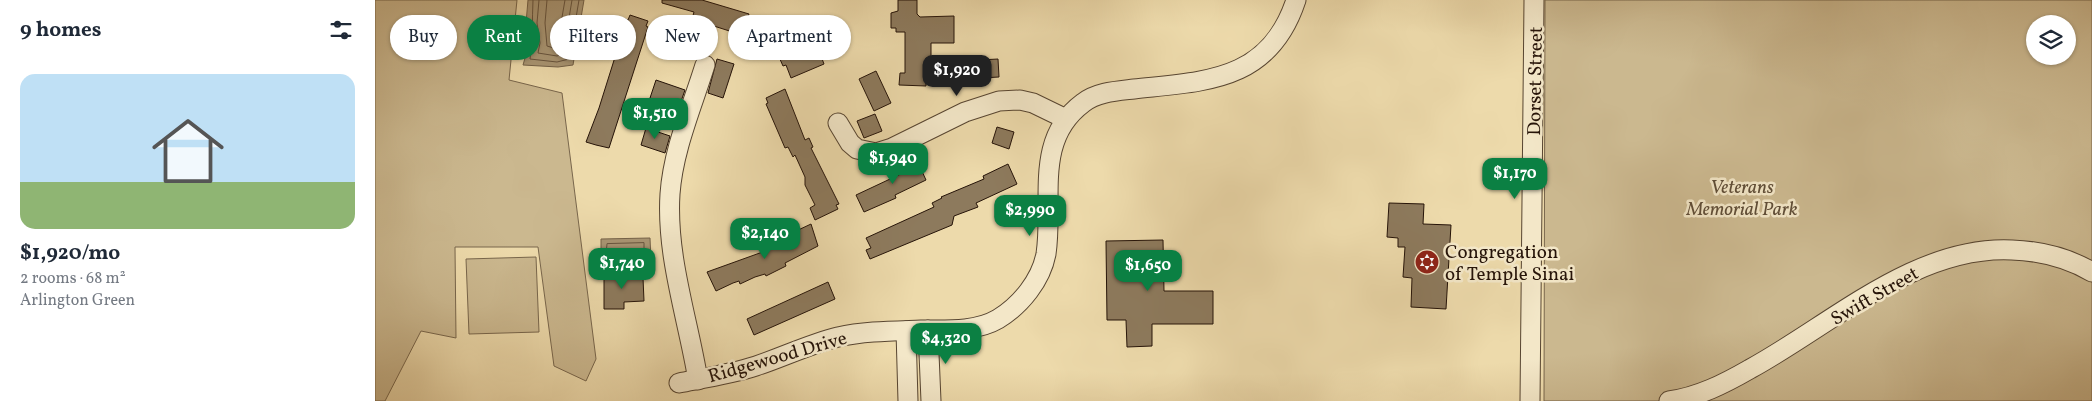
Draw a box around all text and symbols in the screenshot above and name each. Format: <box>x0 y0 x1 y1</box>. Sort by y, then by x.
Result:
chip: Buy <box>390 15 457 60</box>
chip: Rent <box>467 15 540 60</box>
chip: Filters <box>550 15 636 60</box>
chip: New <box>646 15 718 60</box>
chip: Apartment <box>728 15 851 60</box>
map controls <box>2026 15 2076 65</box>
button: layers <box>2026 15 2076 65</box>
text: 9 homes <box>20 16 101 45</box>
icon: filters <box>327 16 355 44</box>
street label: Dorset Street <box>1522 26 1550 136</box>
pin: $1,920 <box>916 54 998 97</box>
text: $1,920 <box>934 60 980 82</box>
pin: $1,510 <box>614 98 696 140</box>
text: $1,510 <box>633 103 677 125</box>
icon: home <box>143 106 233 196</box>
pin: $1,940 <box>852 142 934 185</box>
text: $1,940 <box>869 148 917 170</box>
pin: $1,170 <box>1474 158 1556 200</box>
text: $1,170 <box>1493 163 1537 185</box>
park label: Veterans Memorial Park <box>1685 175 1798 223</box>
pin: $2,990 <box>989 194 1071 237</box>
text: $2,990 <box>1005 200 1055 222</box>
pin: $2,140 <box>724 218 806 260</box>
text: $2,140 <box>741 223 789 245</box>
text: $1,920/mo <box>20 239 120 268</box>
place label: Congregation of Temple Sinai <box>1445 240 1575 288</box>
pin: $1,740 <box>581 248 663 290</box>
synagogue icon: Congregation of Temple Sinai <box>1414 249 1440 275</box>
pin: $1,650 <box>1107 250 1189 292</box>
text: $1,740 <box>599 253 645 275</box>
text: $1,650 <box>1125 255 1171 277</box>
street label: Swift Street <box>1826 261 1924 332</box>
text: 2 rooms · 68 m² <box>20 268 126 290</box>
text: Arlington Green <box>20 290 135 312</box>
pin: $4,320 <box>905 322 987 365</box>
street label: Ridgewood Drive <box>705 326 850 390</box>
text: $4,320 <box>921 328 971 350</box>

